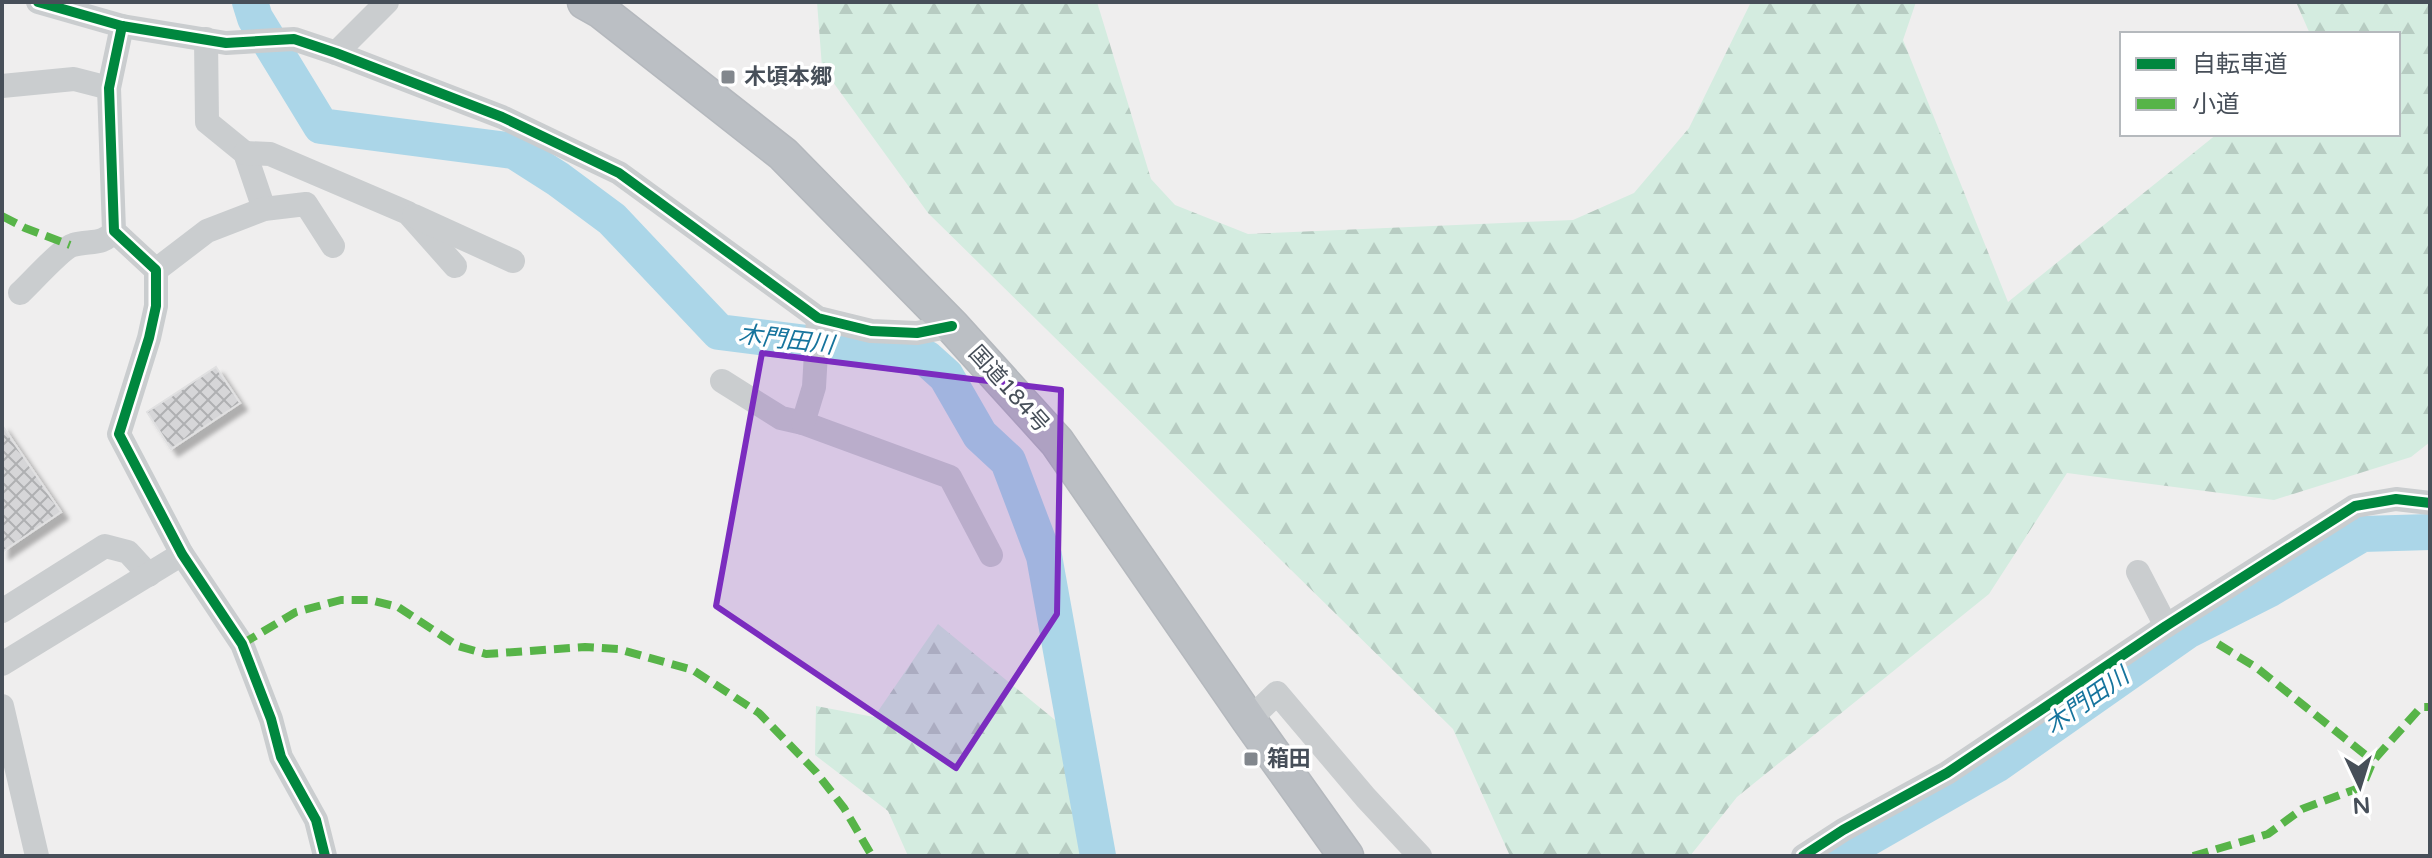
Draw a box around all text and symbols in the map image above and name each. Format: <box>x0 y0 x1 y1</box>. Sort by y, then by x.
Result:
legend <box>2120 32 2400 136</box>
text: 自転車道 <box>2192 50 2288 79</box>
place label: 木頃本郷 <box>744 64 832 90</box>
marker: 木頃本郷 <box>719 68 737 86</box>
text: 小道 <box>2192 90 2240 119</box>
water label: 木門田川 <box>737 320 838 361</box>
street label: 国道184号 <box>963 340 1055 438</box>
water label: 木門田川 <box>2039 660 2137 740</box>
place label: 箱田 <box>1267 746 1311 772</box>
north arrow <box>2320 746 2400 826</box>
marker: 箱田 <box>1242 750 1260 768</box>
text: N <box>2352 791 2371 819</box>

